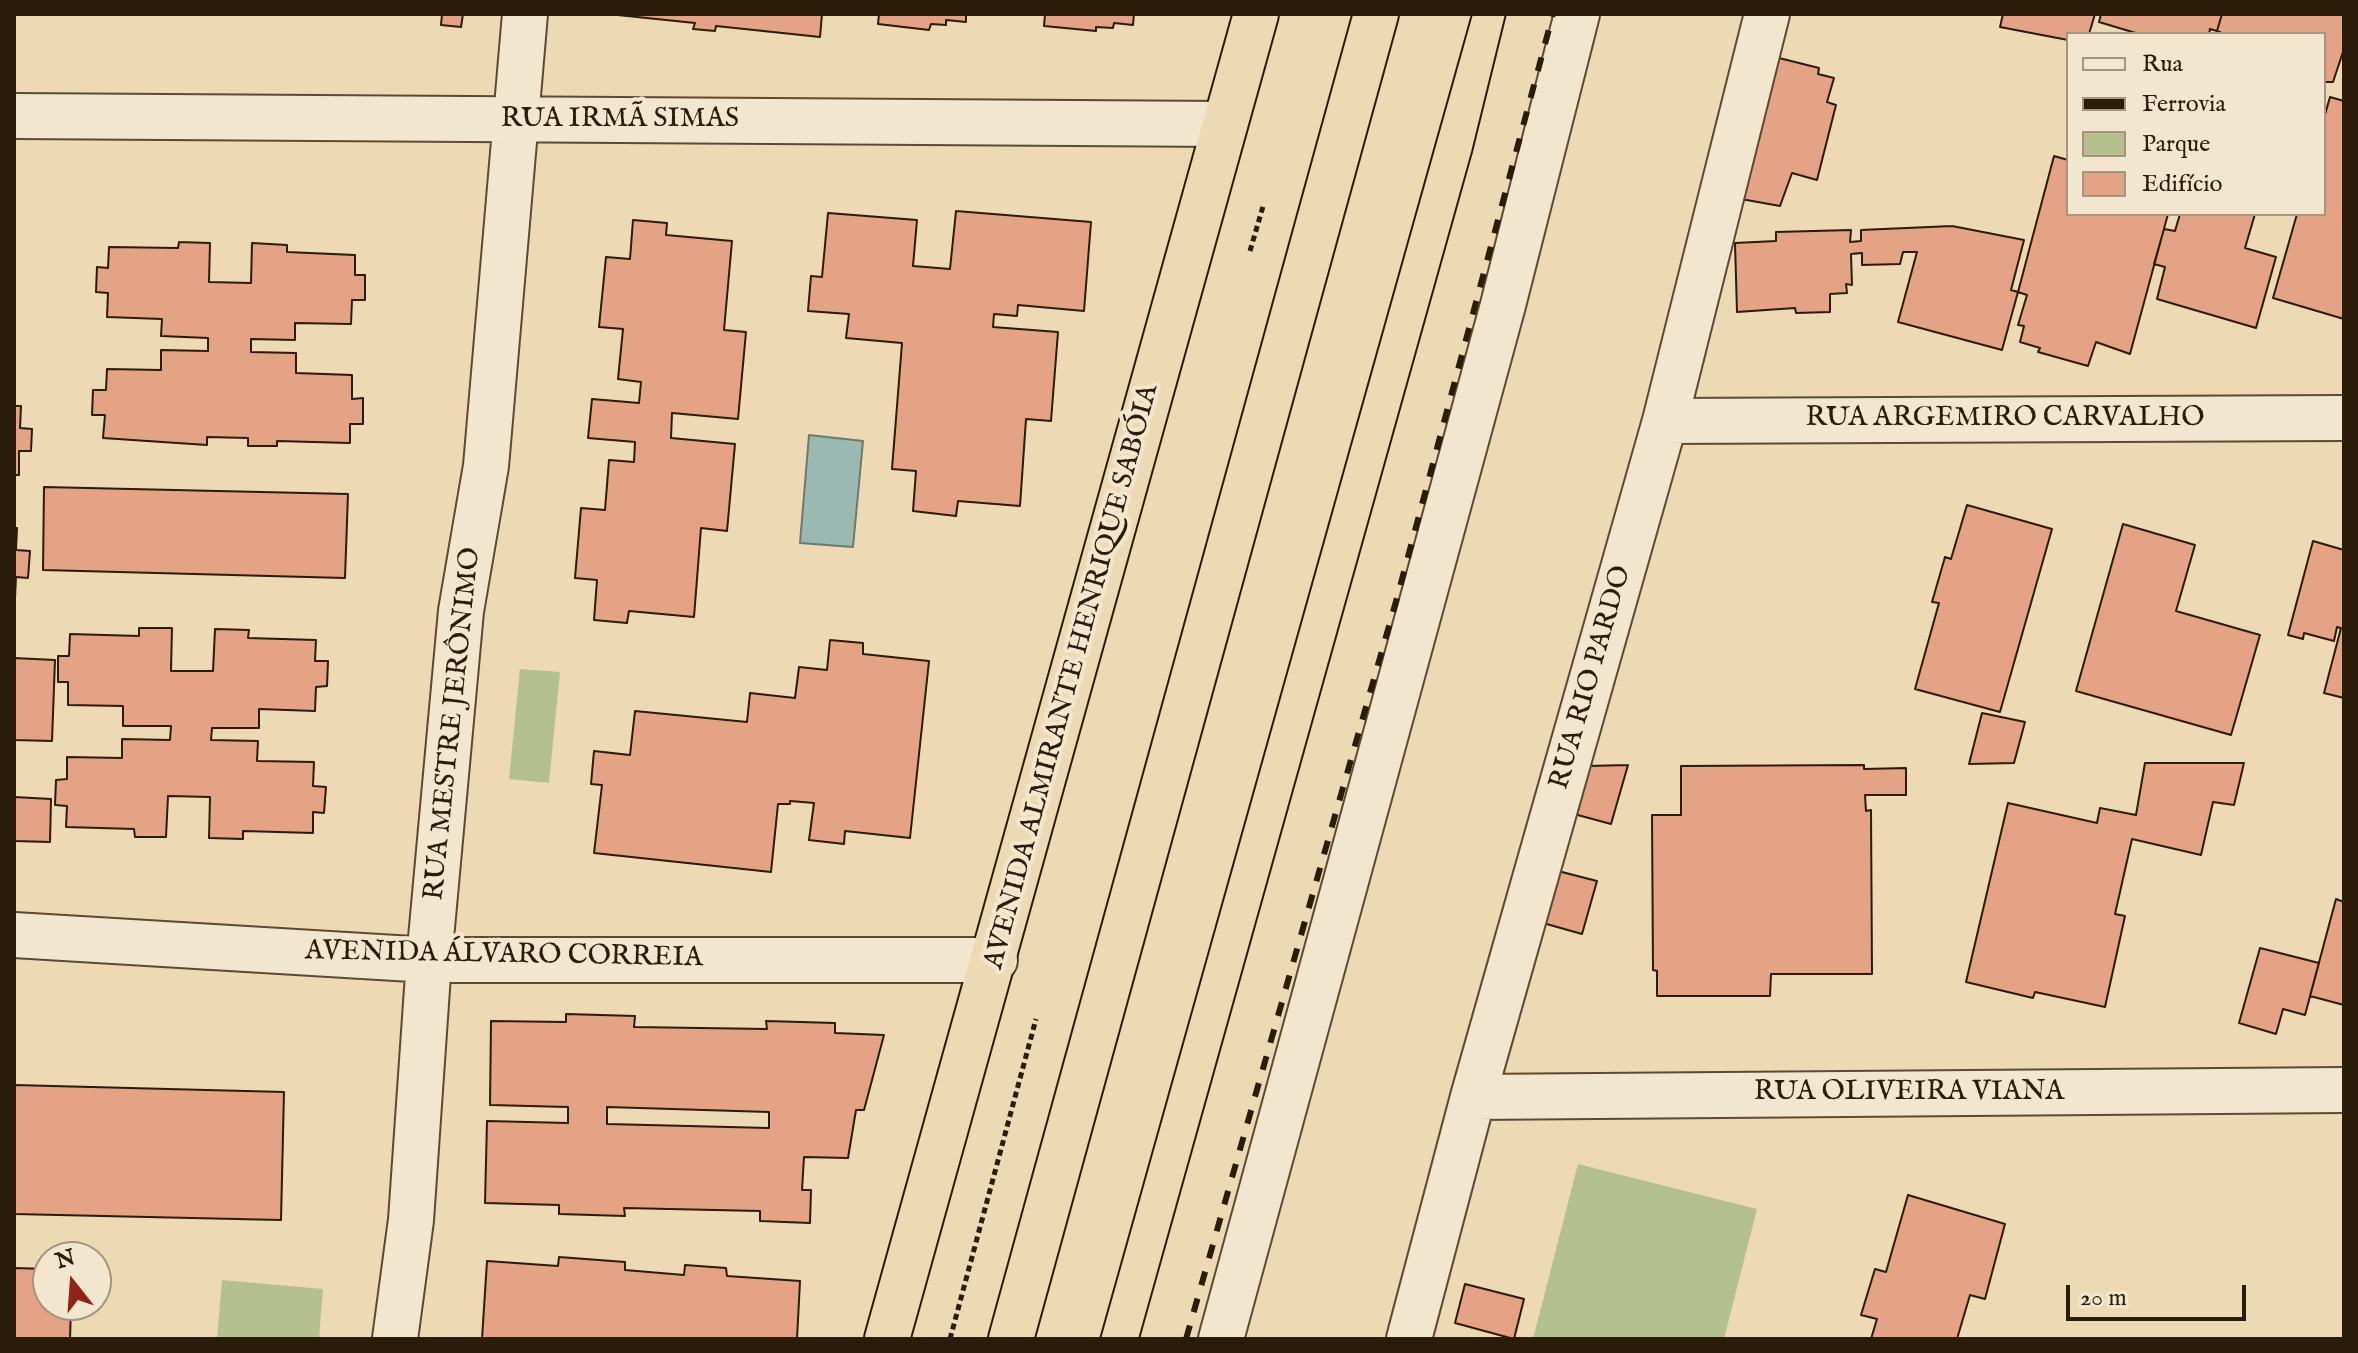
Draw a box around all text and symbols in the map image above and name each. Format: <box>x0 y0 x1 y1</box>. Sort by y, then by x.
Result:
legend <box>2066 32 2326 216</box>
text: Rua <box>2142 49 2183 80</box>
text: Ferrovia <box>2142 89 2226 120</box>
street label: RUA IRMÃ SIMAS <box>501 103 739 137</box>
text: Parque <box>2142 129 2210 160</box>
text: Edifício <box>2142 169 2222 200</box>
street label: AVENIDA ALMIRANTE HENRIQUE SABÓIA <box>979 381 1167 973</box>
street label: RUA ARGEMIRO CARVALHO <box>1805 402 2205 436</box>
street label: RUA MESTRE JERÔNIMO <box>419 546 489 902</box>
street label: RUA RIO PARDO <box>1544 562 1640 794</box>
street label: AVENIDA ÁLVARO CORREIA <box>305 936 703 976</box>
street label: RUA OLIVEIRA VIANA <box>1754 1076 2064 1110</box>
north arrow <box>32 1241 112 1321</box>
text: N <box>52 1244 79 1276</box>
scale bar <box>2070 1269 2250 1319</box>
text: 20 m <box>2080 1283 2127 1314</box>

